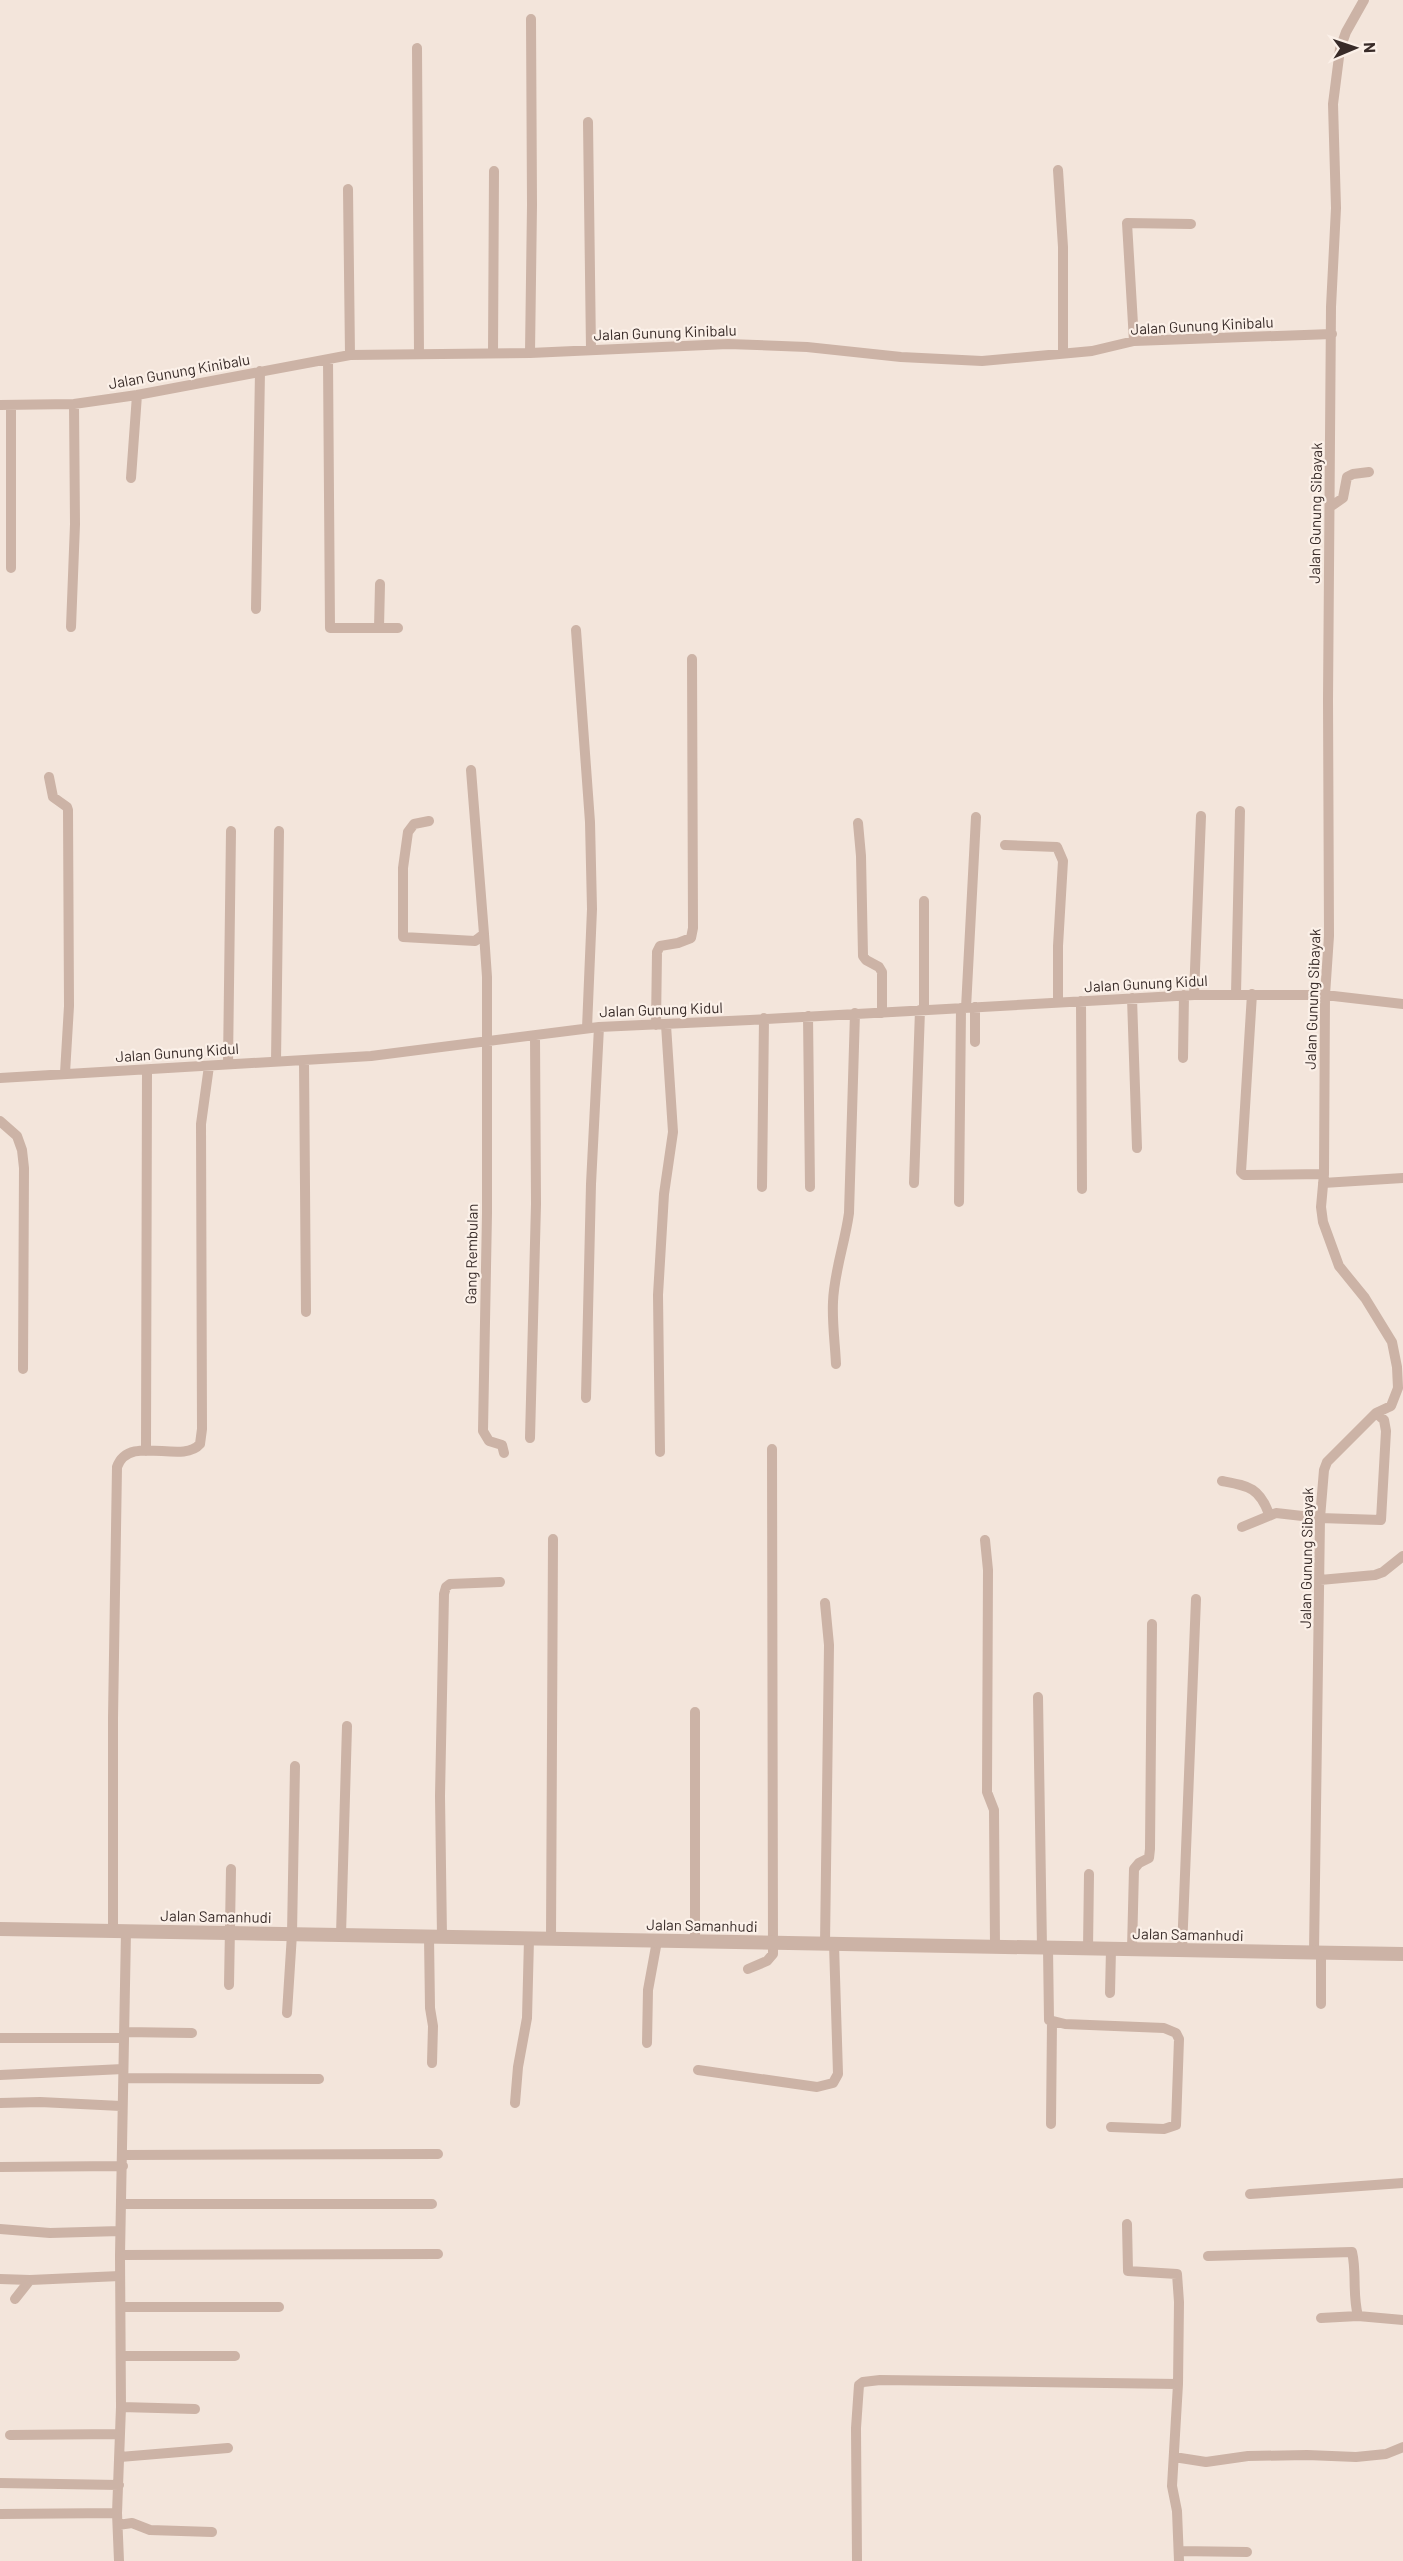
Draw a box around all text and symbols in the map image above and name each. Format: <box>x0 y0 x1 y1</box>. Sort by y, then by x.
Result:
north arrow <box>1325 18 1385 78</box>
text: N <box>1361 42 1380 53</box>
street label: Jalan Gunung Kinibalu <box>1130 312 1274 338</box>
street label: Jalan Gunung Kinibalu <box>593 321 737 343</box>
street label: Jalan Gunung Kinibalu <box>107 350 251 392</box>
street label: Jalan Gunung Sibayak <box>1305 442 1325 584</box>
street label: Jalan Gunung Sibayak <box>1301 928 1323 1070</box>
street label: Jalan Gunung Kidul <box>1084 971 1208 995</box>
street label: Jalan Gunung Kidul <box>599 998 723 1020</box>
street label: Jalan Gunung Kidul <box>115 1039 239 1065</box>
street label: Gang Rembulan <box>461 1203 481 1305</box>
street label: Jalan Gunung Sibayak <box>1296 1487 1316 1629</box>
street label: Jalan Samanhudi <box>160 1906 272 1926</box>
street label: Jalan Samanhudi <box>646 1915 758 1935</box>
street label: Jalan Samanhudi <box>1132 1924 1244 1944</box>

